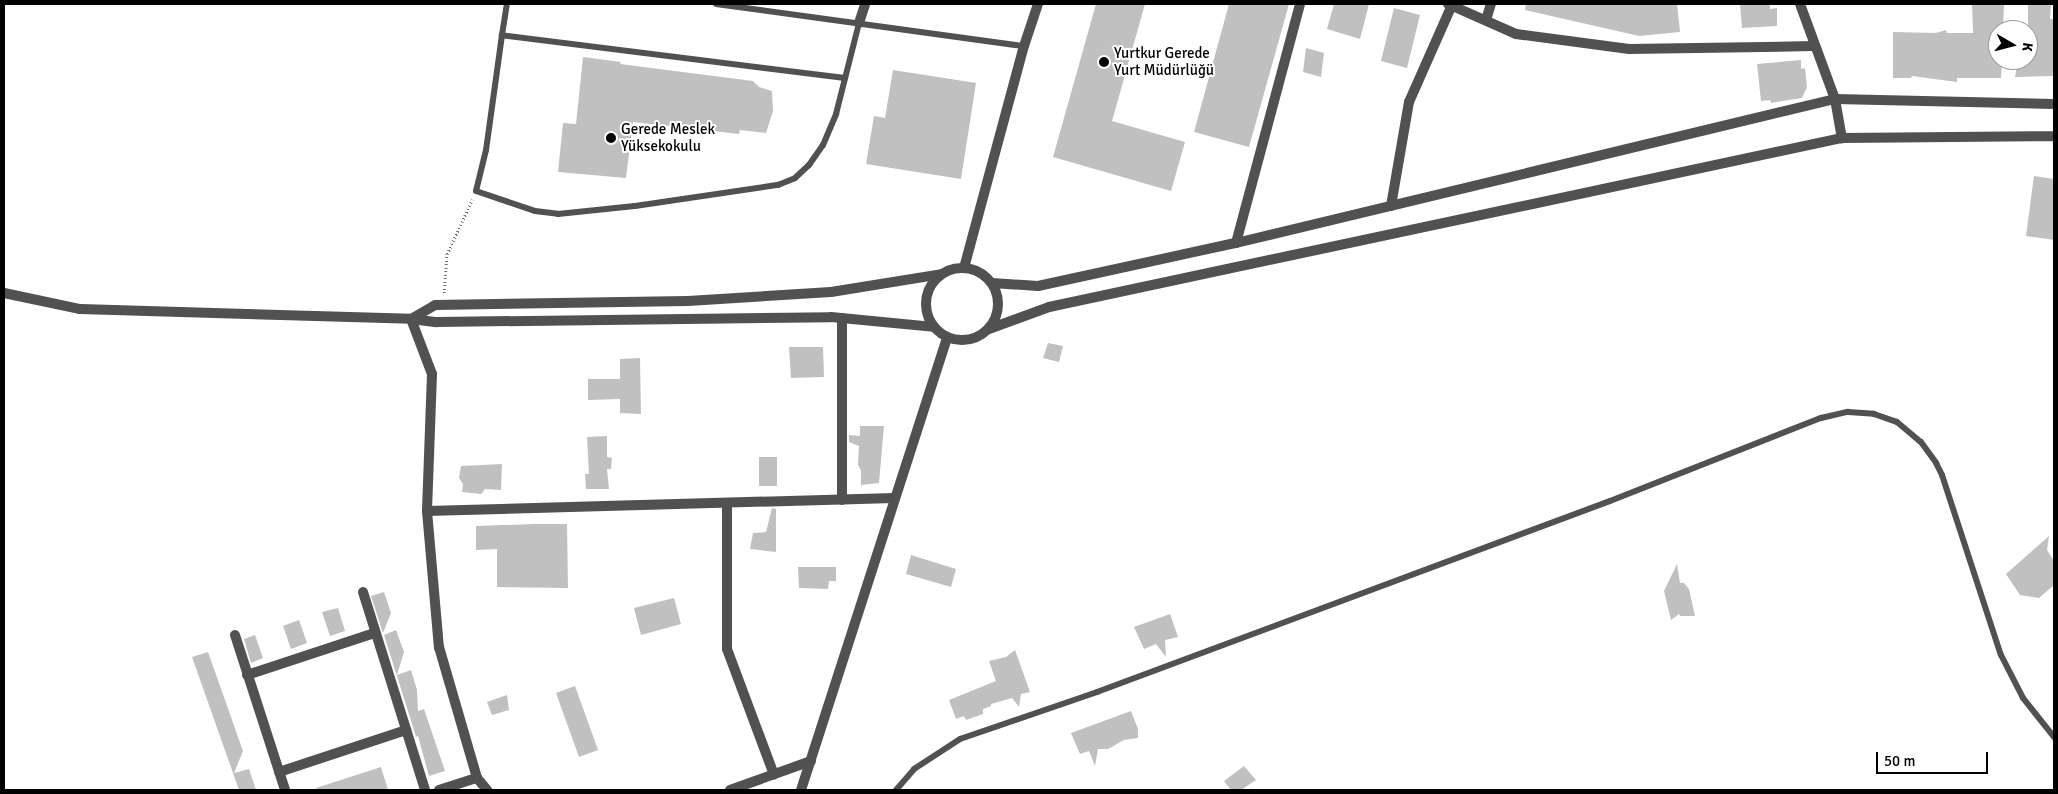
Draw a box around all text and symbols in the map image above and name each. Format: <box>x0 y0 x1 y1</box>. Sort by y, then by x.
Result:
north arrow <box>1988 20 2038 70</box>
text: K <box>2018 42 2036 53</box>
place label: Yurtkur Gerede Yurt Müdürlüğü <box>1114 44 1214 79</box>
marker: Yurtkur Gerede Yurt Müdürlüğü <box>1098 56 1110 68</box>
place label: Gerede Meslek Yüksekokulu <box>621 120 715 155</box>
marker: Gerede Meslek Yüksekokulu <box>605 132 617 144</box>
scale bar <box>1878 742 1990 774</box>
text: 50 m <box>1884 752 1915 770</box>

